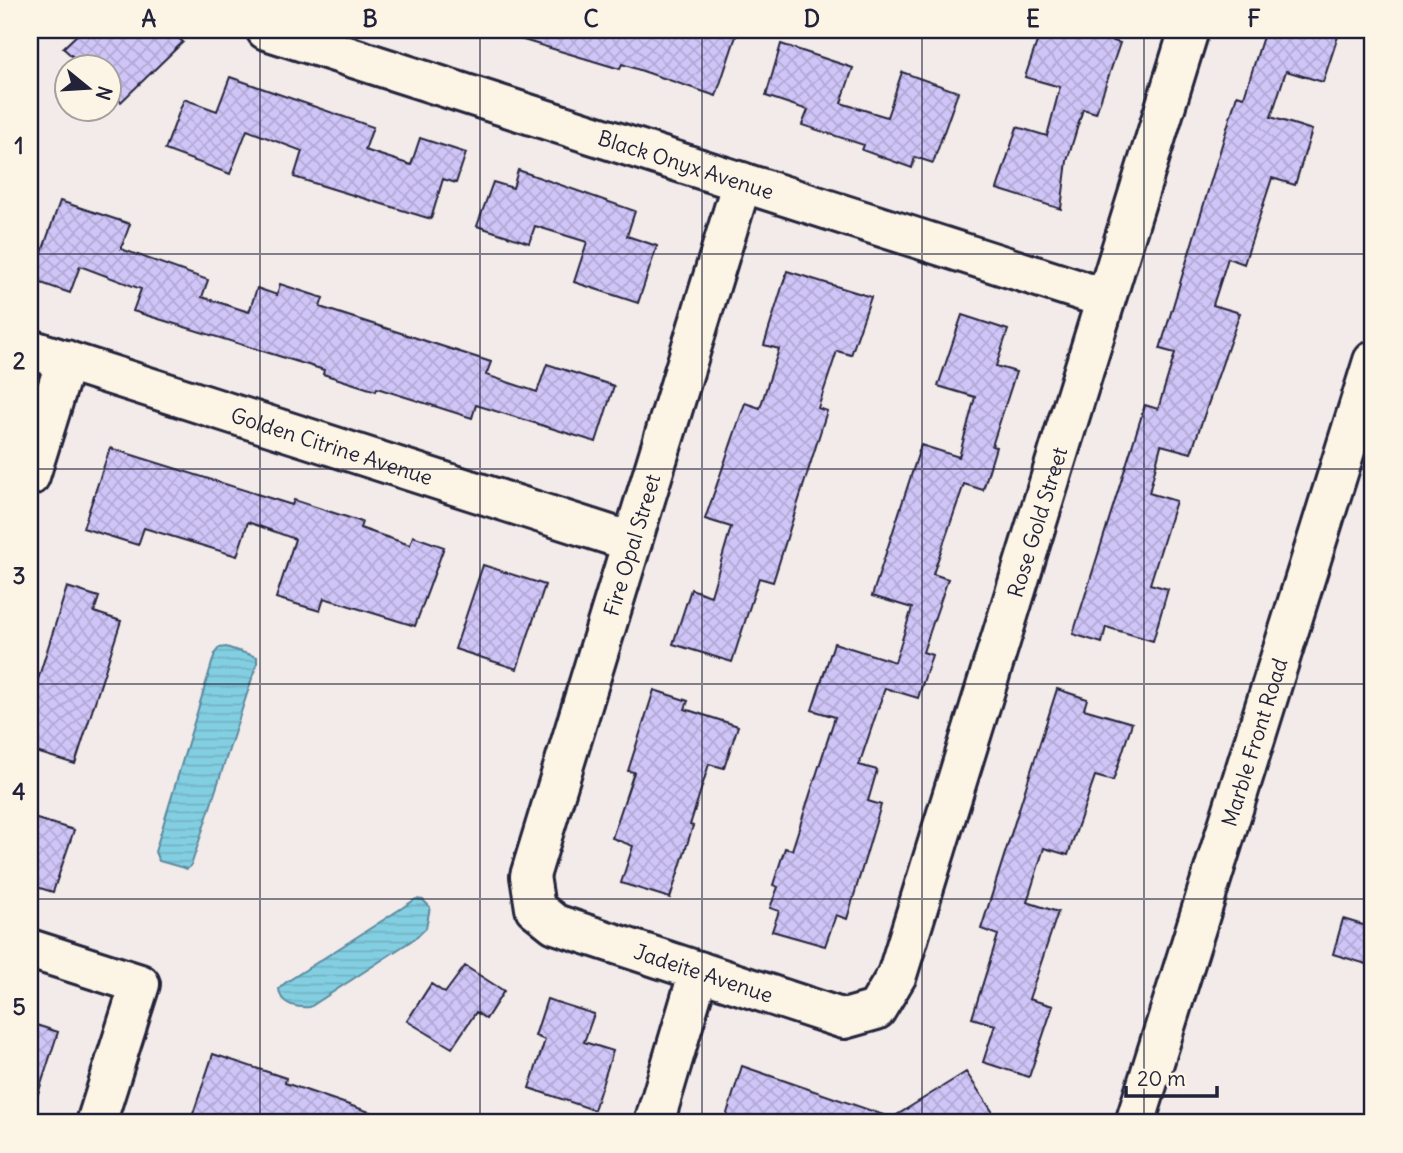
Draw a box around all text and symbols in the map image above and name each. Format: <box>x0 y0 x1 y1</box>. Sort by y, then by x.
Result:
text: A <box>142 4 157 33</box>
text: B <box>362 4 378 33</box>
text: C <box>583 4 599 33</box>
text: D <box>804 4 820 33</box>
text: E <box>1026 4 1040 33</box>
text: F <box>1247 4 1261 33</box>
north arrow <box>52 52 122 122</box>
text: N <box>91 83 118 103</box>
street label: Black Onyx Avenue <box>595 124 777 205</box>
text: 1 <box>14 131 24 160</box>
text: 2 <box>13 346 26 375</box>
street label: Golden Citrine Avenue <box>228 401 436 491</box>
street label: Rose Gold Street <box>1001 444 1073 601</box>
street label: Fire Opal Street <box>598 471 666 619</box>
text: 3 <box>12 561 26 590</box>
street label: Marble Front Road <box>1215 655 1293 830</box>
text: 4 <box>12 777 26 806</box>
street label: Jadeite Avenue <box>631 937 776 1008</box>
text: 5 <box>12 992 26 1021</box>
scale bar <box>1126 1055 1218 1099</box>
text: 20 m <box>1137 1065 1186 1092</box>

